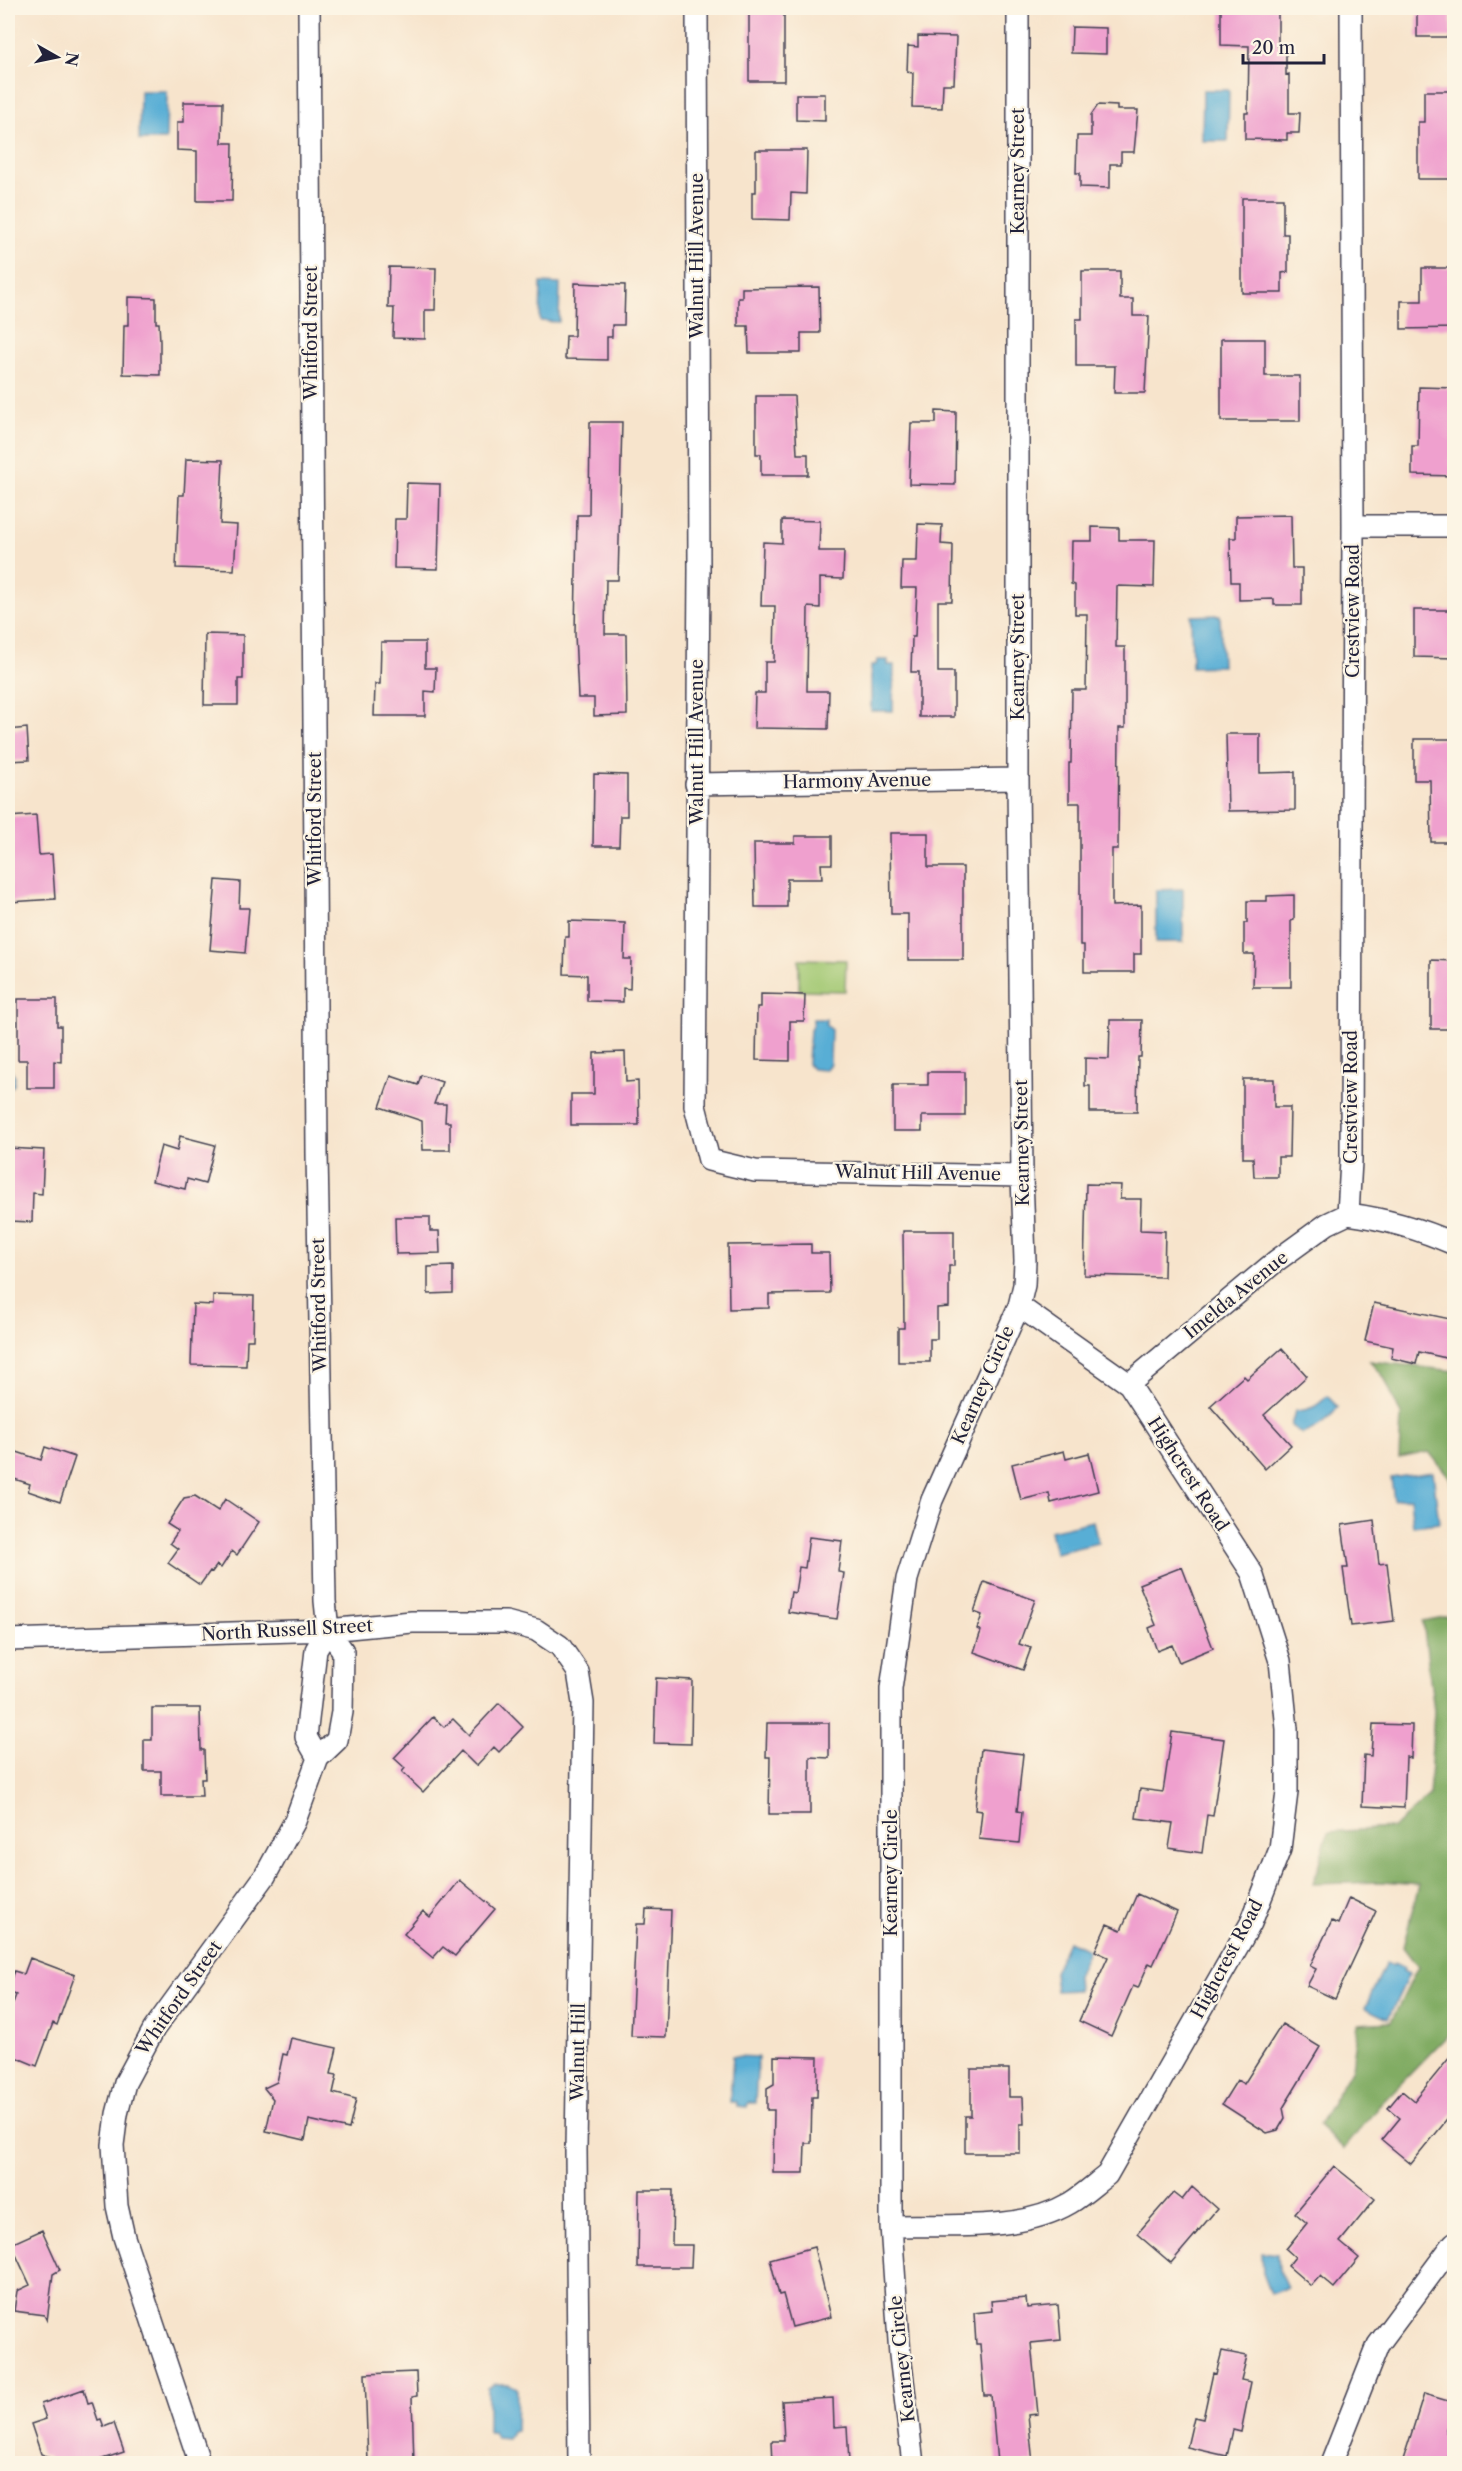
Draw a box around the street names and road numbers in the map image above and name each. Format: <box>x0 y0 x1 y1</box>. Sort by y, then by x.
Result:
street label: Kearney Street <box>1007 107 1029 234</box>
street label: Walnut Hill Avenue <box>686 173 708 340</box>
street label: Whitford Street <box>300 265 322 401</box>
street label: Crestview Road <box>1342 544 1364 678</box>
street label: Kearney Street <box>1007 593 1029 720</box>
street label: Walnut Hill Avenue <box>686 659 708 826</box>
street label: Whitford Street <box>304 751 326 887</box>
street label: Harmony Avenue <box>783 769 931 793</box>
street label: Crestview Road <box>1340 1030 1362 1164</box>
street label: Kearney Street <box>1010 1079 1034 1207</box>
street label: Walnut Hill Avenue <box>834 1161 1001 1185</box>
street label: Whitford Street <box>307 1237 331 1374</box>
street label: Imelda Avenue <box>1180 1246 1292 1344</box>
street label: Kearney Circle <box>947 1322 1019 1448</box>
street label: Highcrest Road <box>1143 1413 1233 1535</box>
street label: North Russell Street <box>201 1614 374 1645</box>
street label: Kearney Circle <box>880 1809 902 1937</box>
street label: Highcrest Road <box>1186 1896 1268 2022</box>
street label: Whitford Street <box>131 1936 227 2060</box>
street label: Walnut Hill <box>566 2003 590 2102</box>
street label: Kearney Circle <box>884 2294 920 2424</box>

